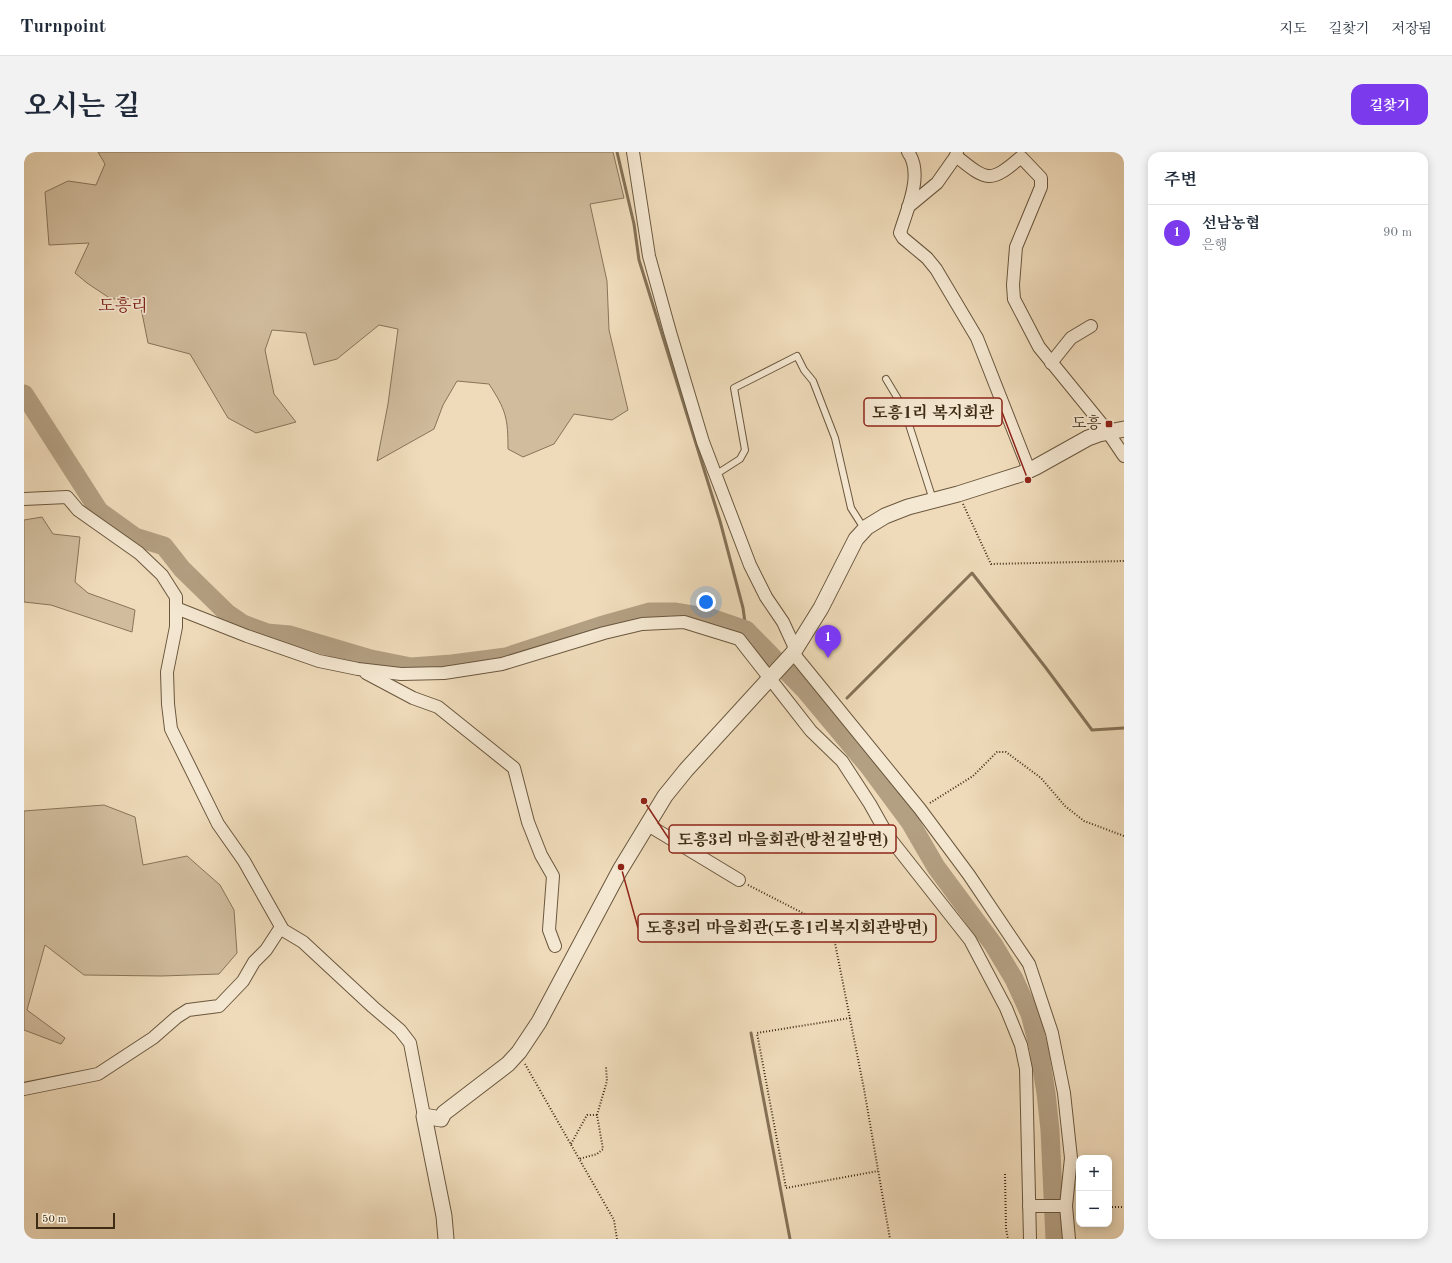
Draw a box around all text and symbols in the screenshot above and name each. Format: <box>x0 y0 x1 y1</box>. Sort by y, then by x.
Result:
text: Turnpoint <box>20 18 106 37</box>
text: 지도 <box>1280 22 1307 36</box>
text: 길찾기 <box>1329 22 1369 36</box>
text: 저장됨 <box>1391 22 1432 36</box>
button: 길찾기 <box>1351 84 1428 125</box>
text: 오시는 길 <box>24 94 140 122</box>
text: 주변 <box>1164 172 1197 189</box>
text: 선남농협 <box>1202 217 1260 232</box>
text: 1 <box>1173 226 1181 239</box>
text: 90 m <box>1383 226 1412 239</box>
text: 은행 <box>1202 239 1227 252</box>
district label: 도흥리 <box>98 296 148 315</box>
callout: 도흥1리 복지회관 <box>864 398 1002 426</box>
text: 도흥1리 복지회관 <box>872 403 995 422</box>
place label: 도흥 <box>1072 414 1102 432</box>
marker: 도흥 <box>1104 419 1114 429</box>
your location <box>696 592 716 612</box>
pin: 1 <box>815 625 841 658</box>
callout: 도흥3리 마을회관(방천길방면) <box>669 825 896 853</box>
text: 도흥3리 마을회관(방천길방면) <box>677 830 889 849</box>
callout: 도흥3리 마을회관(도흥1리복지회관방면) <box>638 914 936 942</box>
text: 도흥3리 마을회관(도흥1리복지회관방면) <box>646 918 928 937</box>
map controls <box>1076 1155 1112 1227</box>
button: + <box>1076 1155 1112 1191</box>
button: − <box>1076 1191 1112 1227</box>
scale bar <box>36 1211 115 1230</box>
text: 50 m <box>42 1214 67 1225</box>

